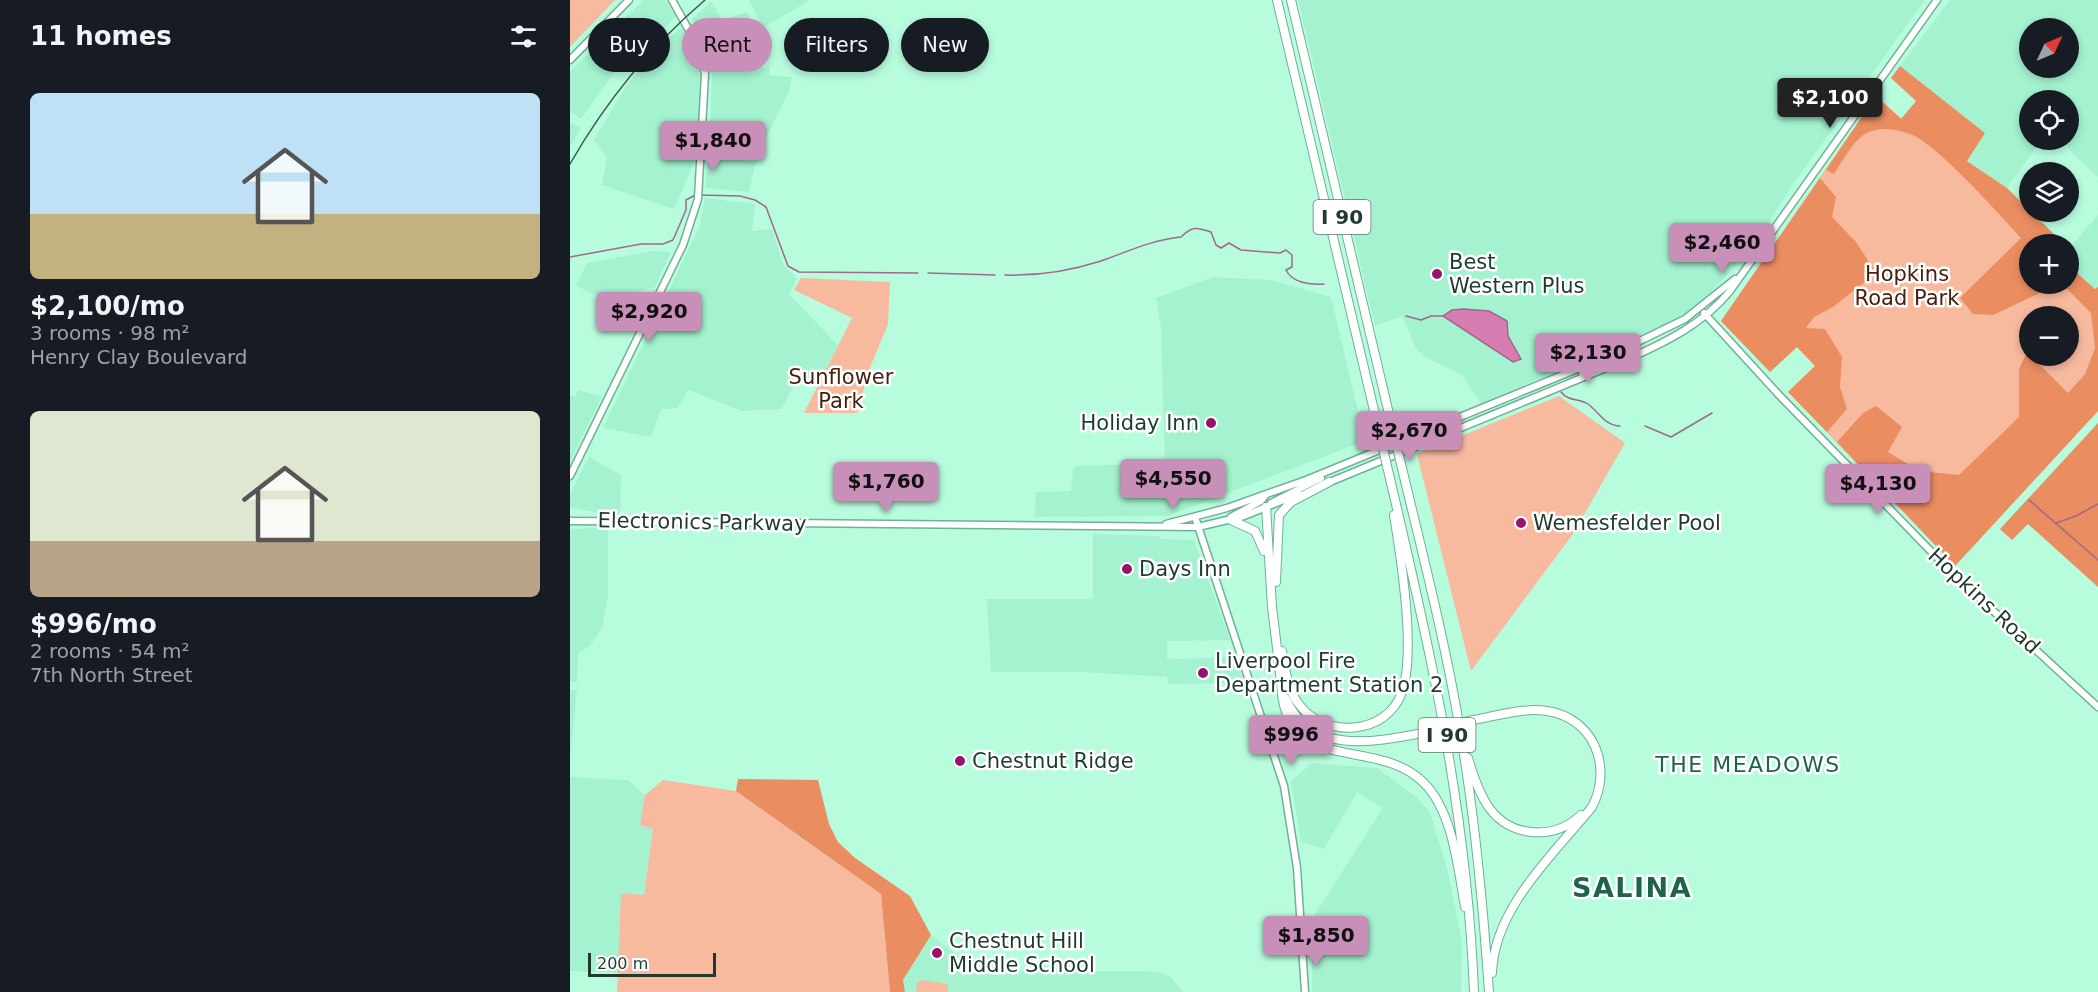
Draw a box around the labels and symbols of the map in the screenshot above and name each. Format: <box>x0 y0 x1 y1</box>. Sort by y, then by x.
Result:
north arrow <box>2019 18 2079 78</box>
pin: $2,100 <box>1781 78 1879 129</box>
pin: $1,840 <box>664 121 762 172</box>
road number: I 90 <box>1314 200 1370 234</box>
pin: $2,460 <box>1673 223 1771 274</box>
place label: Best Western Plus <box>1449 250 1585 298</box>
park label: Hopkins Road Park <box>1855 262 1960 310</box>
marker: Best Western Plus <box>1430 267 1444 281</box>
pin: $2,920 <box>600 292 698 343</box>
pin: $2,130 <box>1539 333 1637 384</box>
park label: Sunflower Park <box>789 365 894 413</box>
place label: Holiday Inn <box>1081 411 1199 435</box>
pin: $2,670 <box>1360 411 1458 462</box>
marker: Holiday Inn <box>1204 416 1218 430</box>
pin: $4,550 <box>1124 459 1222 510</box>
pin: $1,760 <box>837 462 935 513</box>
pin: $4,130 <box>1829 464 1927 515</box>
street label: Electronics Parkway <box>597 508 807 536</box>
place label: Wemesfelder Pool <box>1533 511 1721 535</box>
marker: Wemesfelder Pool <box>1514 516 1528 530</box>
street label: Hopkins Road <box>1923 543 2045 659</box>
place label: Days Inn <box>1139 557 1231 581</box>
marker: Days Inn <box>1120 562 1134 576</box>
place label: Liverpool Fire Department Station 2 <box>1215 649 1443 697</box>
marker: Liverpool Fire Department Station 2 <box>1196 666 1210 680</box>
pin: $996 <box>1255 715 1327 766</box>
road number: I 90 <box>1418 718 1476 752</box>
place label: Chestnut Ridge <box>972 749 1134 773</box>
district label: THE MEADOWS <box>1654 752 1841 777</box>
marker: Chestnut Ridge <box>953 754 967 768</box>
district label: SALINA <box>1572 872 1692 903</box>
pin: $1,850 <box>1267 916 1365 967</box>
place label: Chestnut Hill Middle School <box>949 929 1095 977</box>
marker: Chestnut Hill Middle School <box>930 946 944 960</box>
scale bar <box>588 950 716 978</box>

